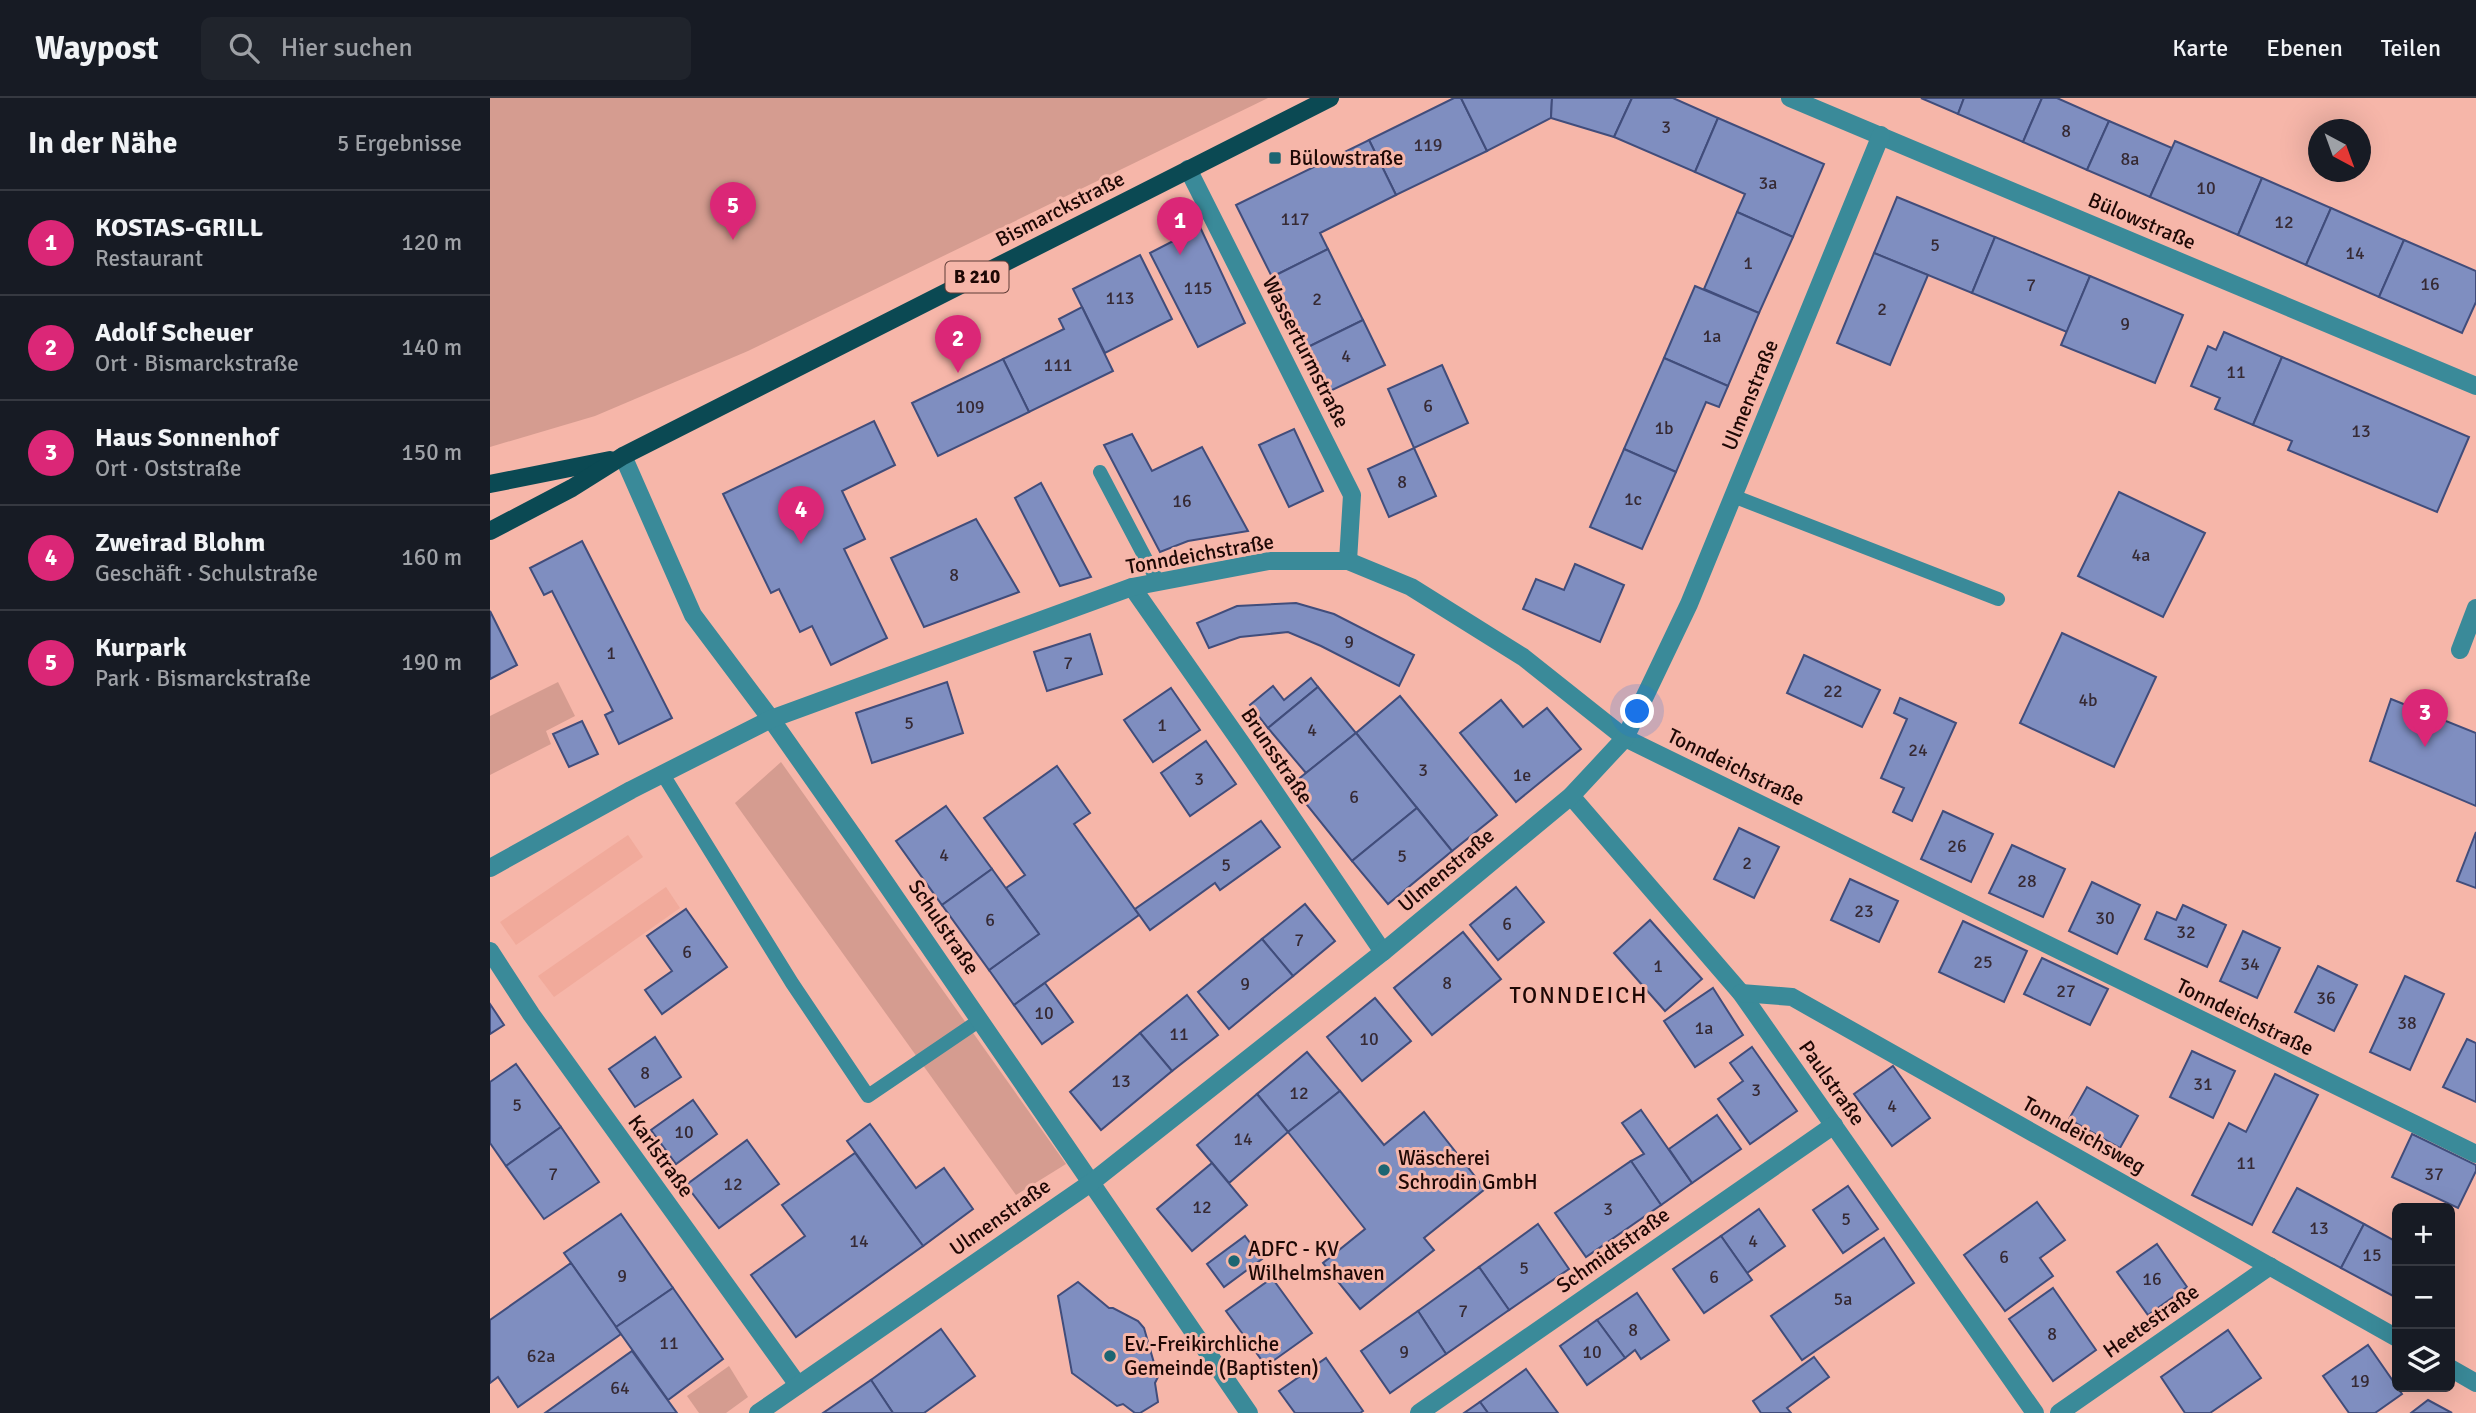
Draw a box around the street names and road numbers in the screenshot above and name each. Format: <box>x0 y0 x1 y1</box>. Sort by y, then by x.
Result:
street label: Bismarckstraße <box>991 165 1129 253</box>
street label: Bülowstraße <box>2084 187 2200 255</box>
road number: B 210 <box>946 262 1008 293</box>
street label: Wasserturmstraße <box>1257 272 1355 432</box>
street label: Ulmenstraße <box>1716 336 1784 454</box>
street label: Tonndeichstraße <box>1124 528 1276 580</box>
street label: Brunsstraße <box>1235 703 1319 809</box>
street label: Tonndeichstraße <box>1663 723 1809 811</box>
street label: Ulmenstraße <box>1393 822 1499 918</box>
street label: Schulstraße <box>903 875 985 979</box>
street label: Tonndeichstraße <box>2172 973 2318 1061</box>
street label: Paulstraße <box>1793 1035 1871 1131</box>
street label: Tonndeichsweg <box>2018 1090 2150 1180</box>
street label: Karlstraße <box>622 1110 700 1202</box>
street label: Ulmenstraße <box>944 1173 1056 1261</box>
street label: Schmidtstraße <box>1551 1201 1675 1299</box>
street label: Heetestraße <box>2098 1278 2204 1364</box>

